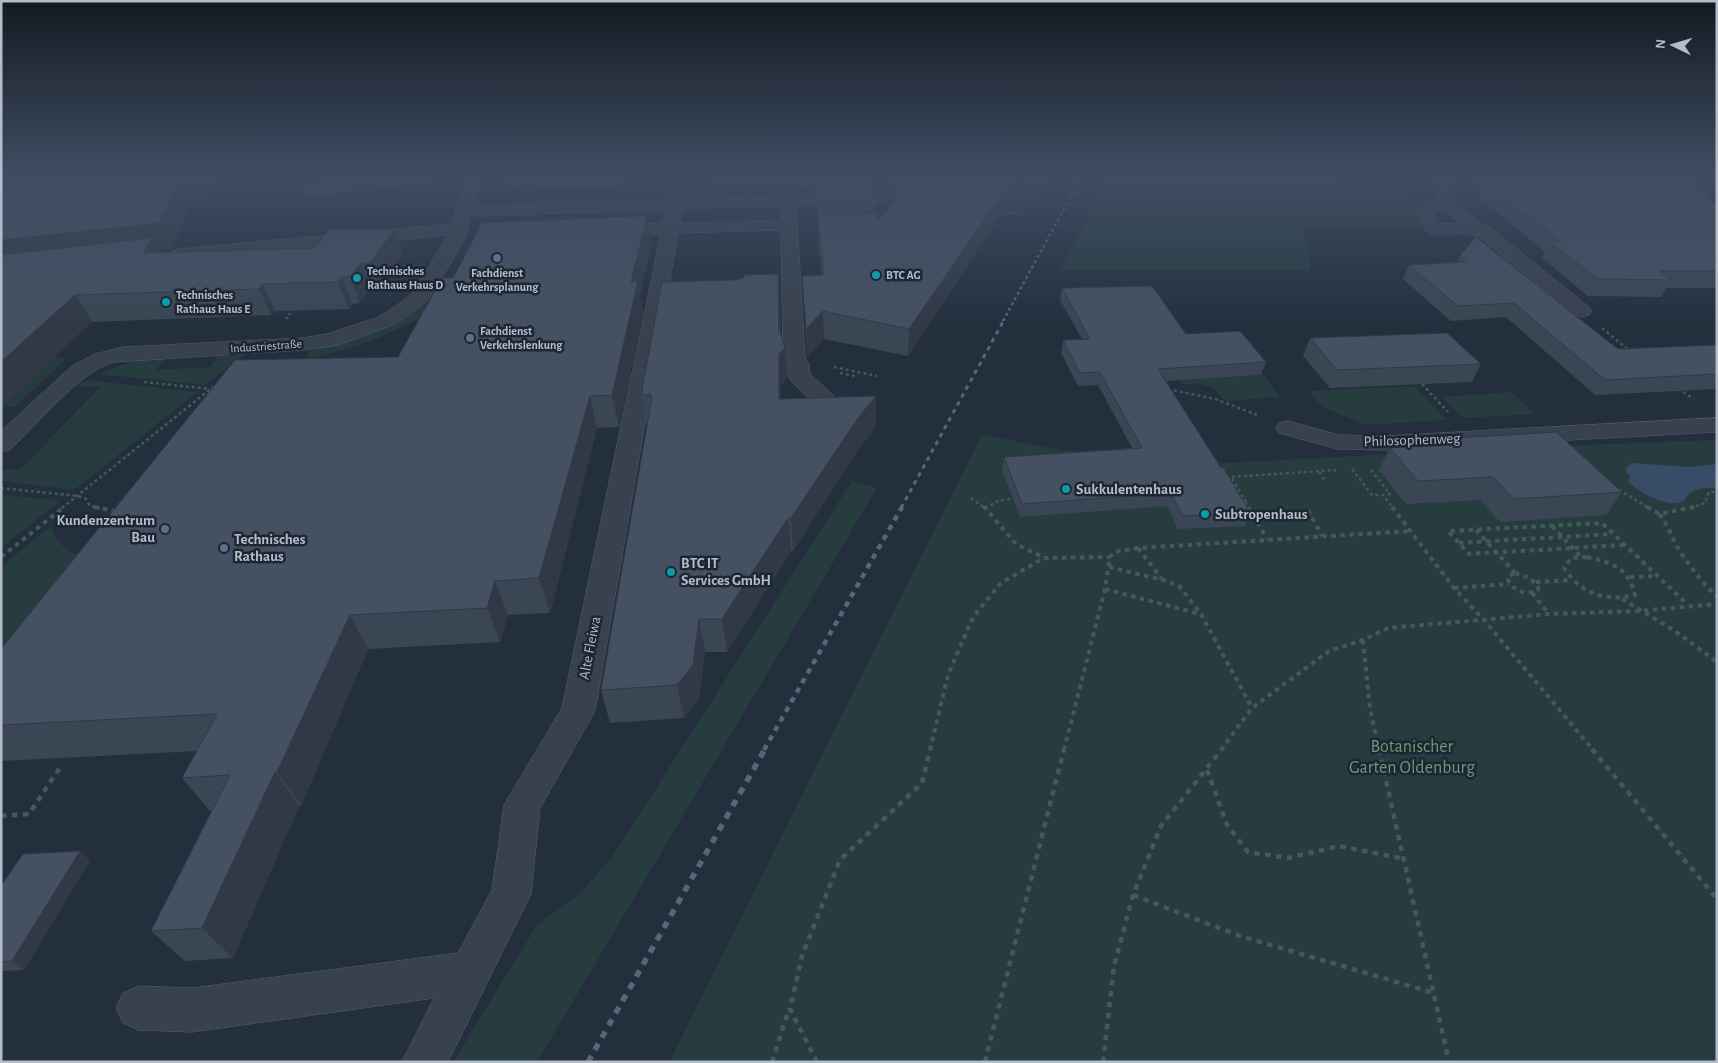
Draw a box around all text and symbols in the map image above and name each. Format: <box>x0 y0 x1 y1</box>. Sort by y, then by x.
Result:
north arrow <box>1648 20 1698 70</box>
text: N <box>1654 38 1668 49</box>
marker: Fachdienst Verkehrsplanung <box>491 252 503 264</box>
place label: Technisches Rathaus Haus D <box>367 265 443 291</box>
place label: Fachdienst Verkehrsplanung <box>456 267 539 293</box>
marker: BTC AG <box>870 269 882 281</box>
place label: BTC AG <box>886 269 921 281</box>
marker: Technisches Rathaus Haus D <box>351 272 363 284</box>
place label: Technisches Rathaus Haus E <box>176 289 250 315</box>
marker: Technisches Rathaus Haus E <box>160 296 172 308</box>
place label: Fachdienst Verkehrslenkung <box>480 325 563 351</box>
marker: Fachdienst Verkehrslenkung <box>464 332 476 344</box>
street label: Industriestraße <box>230 338 302 354</box>
street label: Philosophenweg <box>1363 431 1461 449</box>
place label: Sukkulentenhaus <box>1076 482 1182 497</box>
marker: Sukkulentenhaus <box>1060 483 1072 495</box>
place label: Subtropenhaus <box>1215 507 1308 522</box>
marker: Subtropenhaus <box>1199 508 1211 520</box>
place label: Kundenzentrum Bau <box>56 513 155 545</box>
marker: Kundenzentrum Bau <box>159 523 171 535</box>
place label: Technisches Rathaus <box>234 532 306 564</box>
marker: Technisches Rathaus <box>218 542 230 554</box>
place label: BTC IT Services GmbH <box>681 556 771 588</box>
marker: BTC IT Services GmbH <box>665 566 677 578</box>
street label: Alte Fleiwa <box>577 615 603 681</box>
park label: Botanischer Garten Oldenburg <box>1349 738 1475 777</box>

